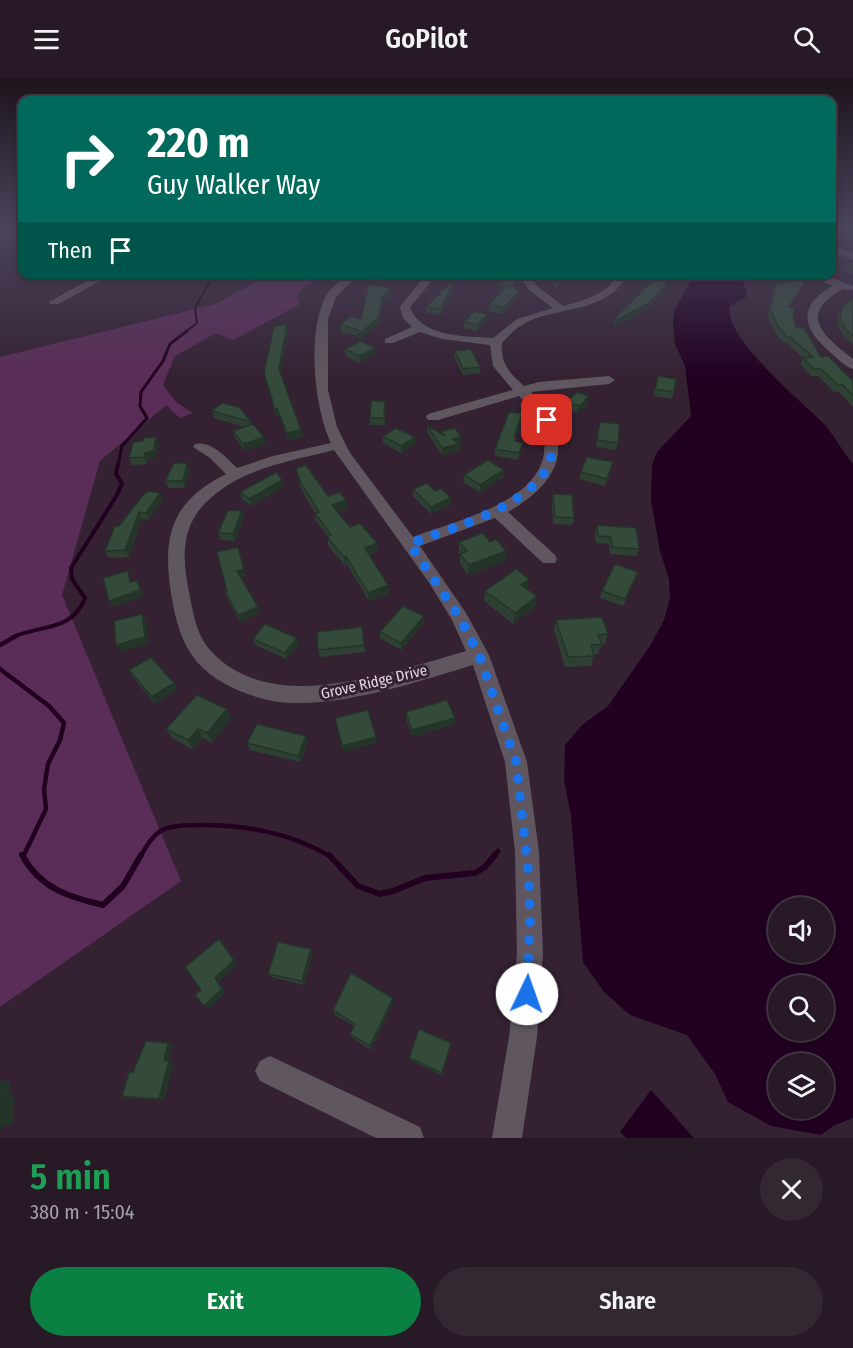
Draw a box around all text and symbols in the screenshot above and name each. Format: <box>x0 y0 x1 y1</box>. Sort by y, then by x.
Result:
icon: menu <box>30 23 63 56</box>
text: GoPilot <box>385 23 468 55</box>
icon: search <box>790 23 823 56</box>
text: 220 m <box>147 118 250 168</box>
icon: right <box>48 120 126 198</box>
text: Guy Walker Way <box>147 169 320 201</box>
icon: arrive <box>104 234 137 267</box>
text: Then <box>48 237 92 264</box>
pin <box>521 394 572 445</box>
icon: arrive <box>530 403 563 436</box>
street label: Grove Ridge Drive <box>319 661 429 703</box>
map controls <box>768 897 834 1119</box>
button: sound <box>768 897 834 963</box>
position arrow <box>495 962 559 1026</box>
button: search <box>768 975 834 1041</box>
button: layers <box>768 1053 834 1119</box>
text: 5 min <box>30 1155 111 1199</box>
button: close <box>760 1158 823 1221</box>
text: 380 m · 15:04 <box>30 1200 134 1224</box>
button: Exit <box>30 1267 421 1336</box>
button: Share <box>433 1267 823 1336</box>

